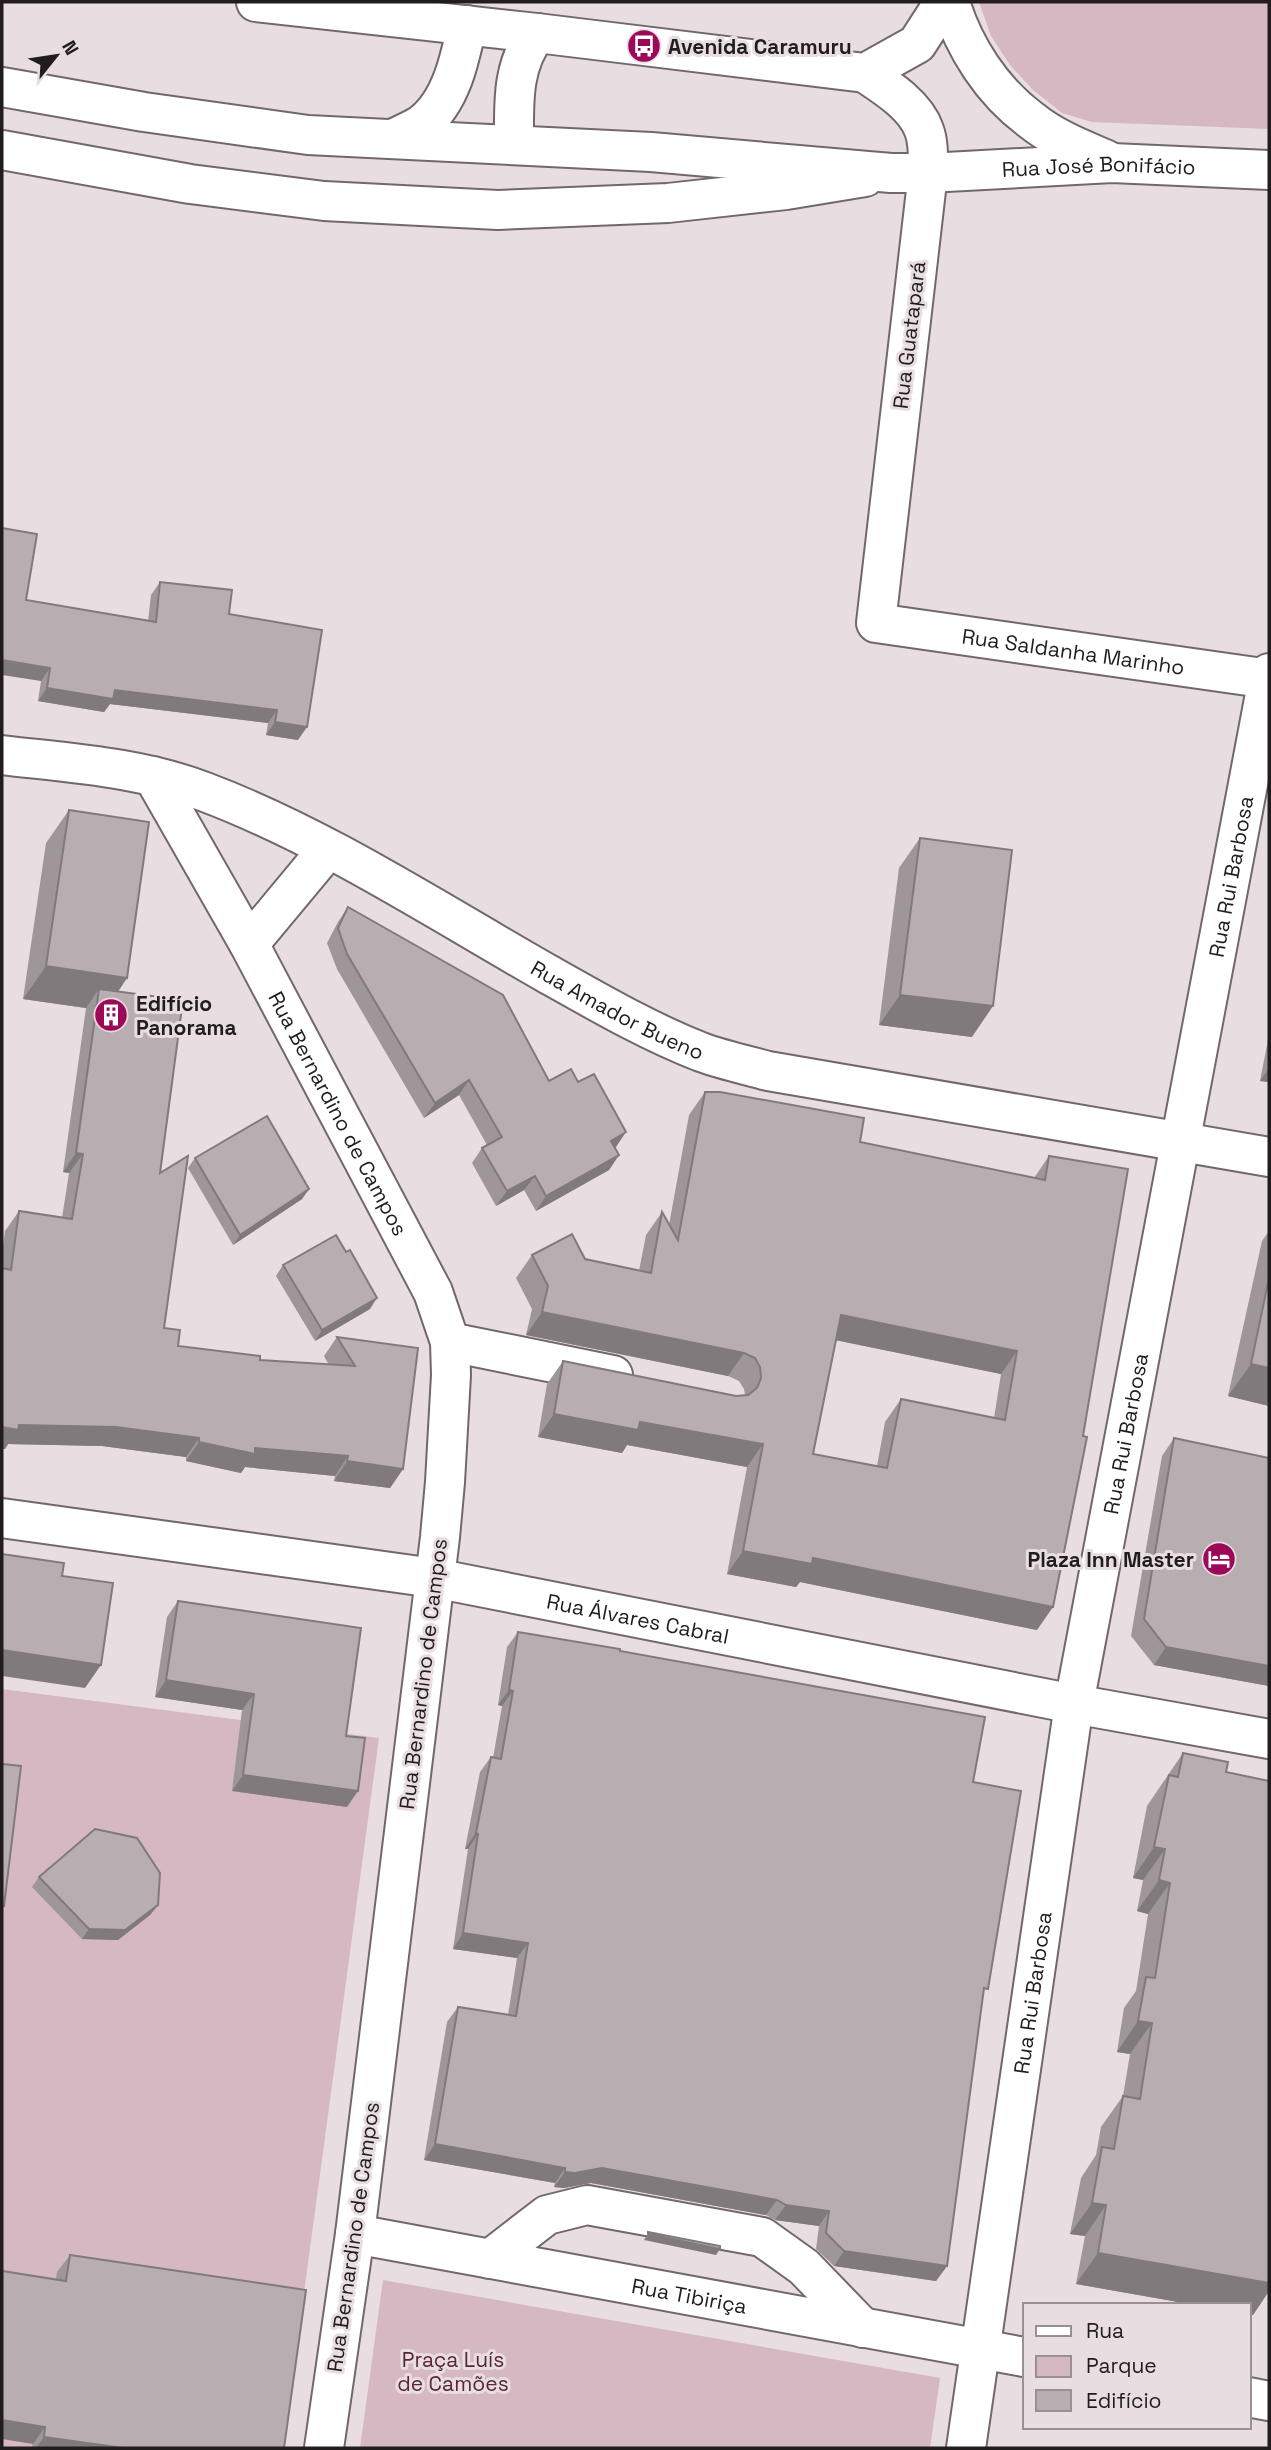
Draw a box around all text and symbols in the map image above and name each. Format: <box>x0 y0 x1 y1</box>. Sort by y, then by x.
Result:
north arrow <box>21 21 91 91</box>
bus stop icon: Avenida Caramuru <box>625 27 663 65</box>
place label: Avenida Caramuru <box>668 33 852 60</box>
text: N <box>56 36 84 60</box>
street label: Rua José Bonifácio <box>1001 149 1196 182</box>
street label: Rua Guatapará <box>887 260 931 410</box>
street label: Rua Saldanha Marinho <box>960 622 1186 680</box>
street label: Rua Rui Barbosa <box>1202 794 1259 959</box>
street label: Rua Amador Bueno <box>526 954 708 1065</box>
street label: Rua Bernardino de Campos <box>263 986 414 1240</box>
place label: Edifício Panorama <box>136 990 237 1041</box>
building icon: Edifício Panorama <box>92 996 130 1034</box>
street label: Rua Rui Barbosa <box>1097 1351 1154 1517</box>
street label: Rua Bernardino de Campos <box>393 1537 453 1811</box>
hotel icon: Plaza Inn Master <box>1200 1540 1238 1578</box>
place label: Plaza Inn Master <box>1027 1546 1194 1573</box>
street label: Rua Álvares Cabral <box>544 1587 731 1649</box>
street label: Rua Rui Barbosa <box>1007 1910 1057 2076</box>
street label: Rua Bernardino de Campos <box>321 2100 385 2374</box>
street label: Rua Tibiriça <box>630 2272 749 2319</box>
legend <box>1023 2303 1250 2429</box>
text: Rua <box>1086 2317 1124 2344</box>
park label: Praça Luís de Camões <box>397 2346 509 2397</box>
text: Parque <box>1086 2352 1157 2379</box>
text: Edifício <box>1086 2387 1162 2414</box>

